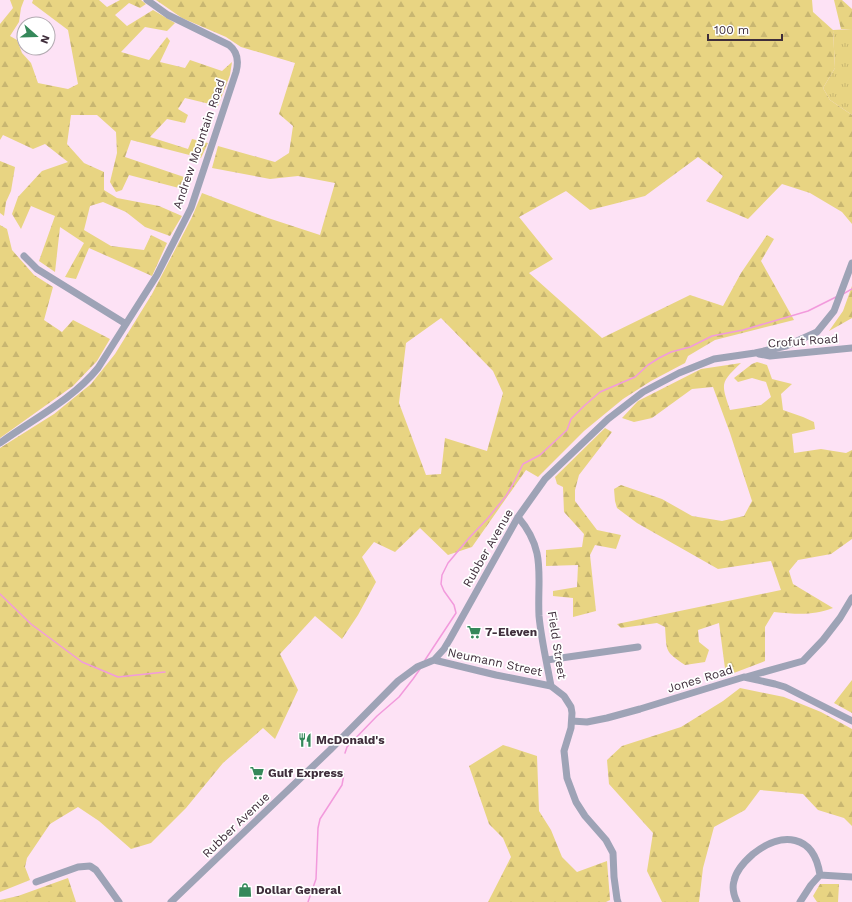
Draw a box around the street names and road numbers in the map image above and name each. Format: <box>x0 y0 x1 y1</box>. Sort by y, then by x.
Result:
street label: Andrew Mountain Road <box>170 77 228 211</box>
street label: Crofut Road <box>767 332 839 350</box>
street label: Rubber Avenue <box>460 506 516 590</box>
street label: Field Street <box>545 610 569 680</box>
street label: Neumann Street <box>446 645 544 679</box>
street label: Jones Road <box>665 662 735 696</box>
street label: Rubber Avenue <box>200 789 273 861</box>

